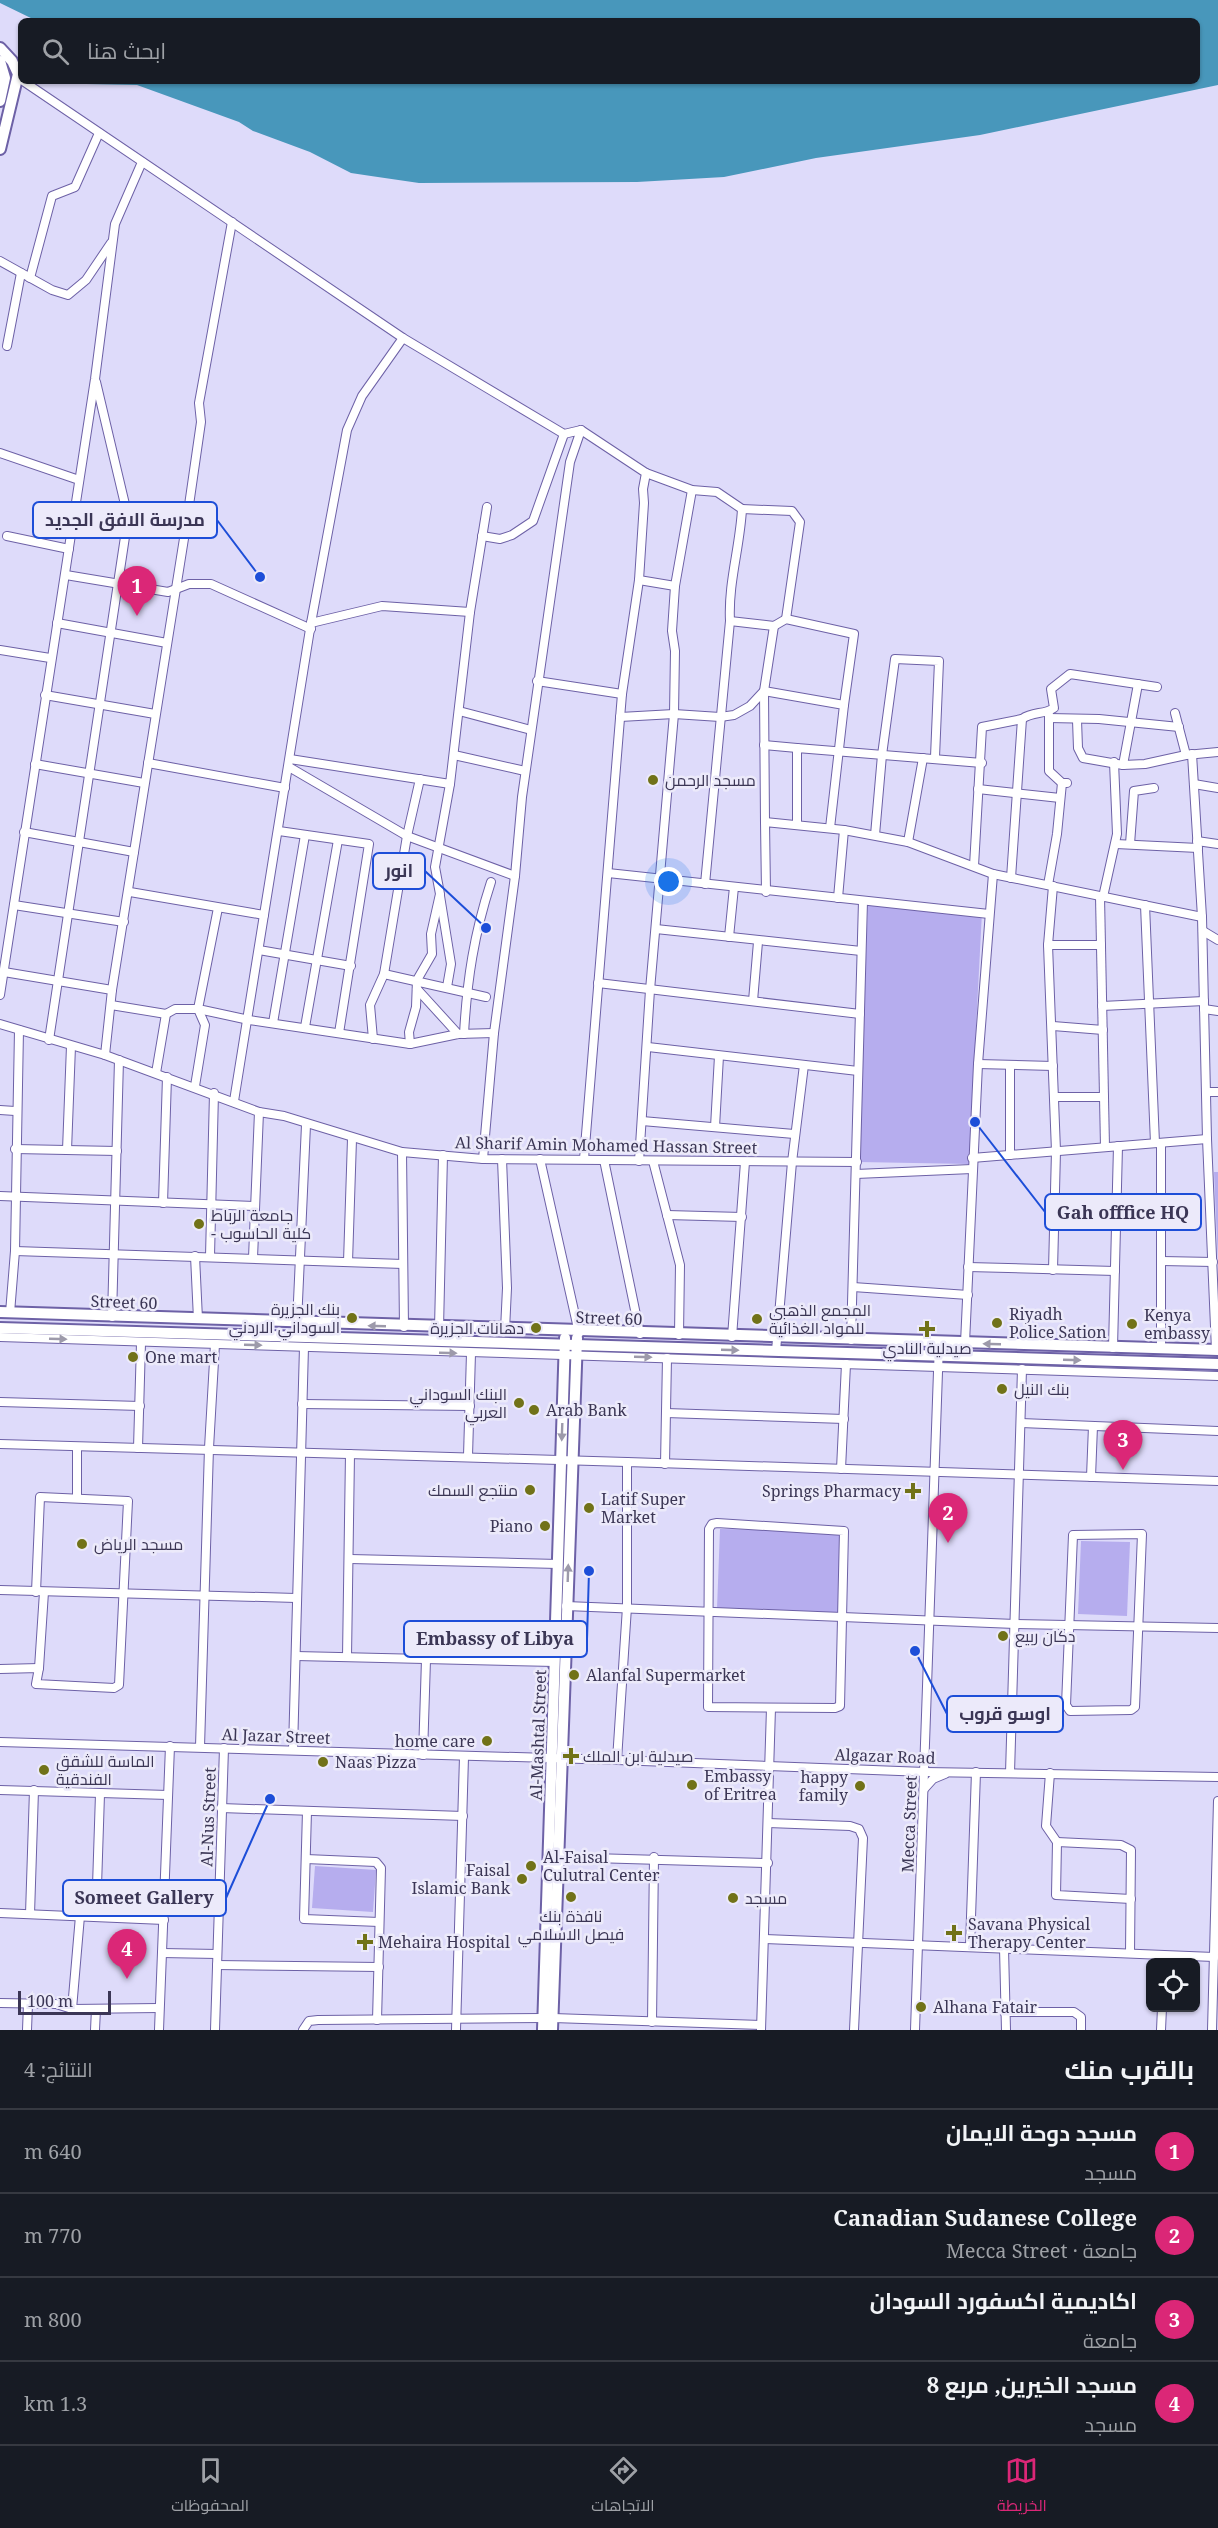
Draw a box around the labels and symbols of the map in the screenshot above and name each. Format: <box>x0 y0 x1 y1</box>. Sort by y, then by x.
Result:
callout: مدرسة الافق الجديد <box>33 502 217 538</box>
text: مدرسة الافق الجديد <box>45 507 205 531</box>
pin: 1 <box>118 566 156 616</box>
place label: مسجد الرحمن <box>665 769 756 791</box>
marker: مسجد الرحمن <box>646 773 660 787</box>
callout: انور <box>373 853 425 889</box>
text: انور <box>384 858 413 882</box>
your location <box>654 867 683 896</box>
street label: Al Sharif Amin Mohamed Hassan Street <box>455 1131 758 1159</box>
callout: Gah offfice HQ <box>1045 1194 1201 1230</box>
text: Gah offfice HQ <box>1057 1200 1189 1224</box>
place label: جامعة الرباط - كلية الحاسوب <box>211 1204 311 1244</box>
marker: جامعة الرباط - كلية الحاسوب <box>192 1217 206 1231</box>
street label: Street 60 <box>90 1290 158 1314</box>
place label: بنك الجزيرة السوداني الاردني <box>229 1298 340 1341</box>
place label: المجمع الذهبي للمواد الغذائية <box>769 1299 871 1339</box>
place label: Riyadh Police Sation <box>1009 1303 1107 1343</box>
place label: Kenya embassy <box>1144 1304 1211 1344</box>
street label: Street 60 <box>575 1306 643 1330</box>
marker: بنك الجزيرة السوداني الاردني <box>345 1311 359 1325</box>
marker: المجمع الذهبي للمواد الغذائية <box>750 1312 764 1326</box>
marker: Riyadh Police Sation <box>990 1316 1004 1330</box>
place label: دهانات الجزيرة <box>430 1317 524 1339</box>
marker: Kenya embassy <box>1125 1317 1139 1331</box>
one-way arrow <box>367 1321 386 1331</box>
marker: دهانات الجزيرة <box>529 1321 543 1335</box>
marker: صيدلية النادي <box>920 1322 934 1336</box>
one-way arrow <box>49 1334 68 1344</box>
place label: صيدلية النادي <box>882 1337 972 1362</box>
one-way arrow <box>982 1339 1001 1349</box>
one-way arrow <box>244 1341 263 1350</box>
one-way arrow <box>721 1345 740 1354</box>
place label: One mart <box>145 1346 218 1368</box>
one-way arrow <box>439 1348 458 1357</box>
marker: One mart <box>126 1350 140 1364</box>
one-way arrow <box>634 1353 653 1362</box>
one-way arrow <box>1063 1355 1082 1365</box>
place label: بنك النيل <box>1014 1378 1070 1400</box>
marker: بنك النيل <box>995 1382 1009 1396</box>
place label: البنك السوداني العربي <box>409 1383 507 1426</box>
marker: البنك السوداني العربي <box>512 1396 526 1410</box>
place label: Arab Bank <box>546 1399 627 1421</box>
marker: Arab Bank <box>527 1403 541 1417</box>
pin: 3 <box>1104 1420 1142 1470</box>
one-way arrow <box>557 1423 566 1442</box>
place label: منتجع السمك <box>428 1479 518 1502</box>
place label: Springs Pharmacy <box>762 1480 902 1502</box>
marker: منتجع السمك <box>523 1483 537 1497</box>
marker: Springs Pharmacy <box>906 1484 920 1498</box>
place label: Latif Super Market <box>601 1488 686 1528</box>
pin: 2 <box>928 1494 968 1543</box>
marker: Latif Super Market <box>582 1501 596 1515</box>
place label: Piano <box>490 1515 533 1537</box>
marker: Piano <box>538 1519 552 1533</box>
place label: مسجد الرياض <box>94 1533 183 1555</box>
marker: مسجد الرياض <box>75 1537 89 1551</box>
one-way arrow <box>563 1563 572 1582</box>
callout: Embassy of Libya <box>404 1621 587 1657</box>
place label: دكان ربيع <box>1015 1625 1076 1648</box>
text: Embassy of Libya <box>416 1626 574 1650</box>
marker: دكان ربيع <box>996 1629 1010 1643</box>
place label: Alanfal Supermarket <box>586 1664 746 1686</box>
marker: Alanfal Supermarket <box>567 1668 581 1682</box>
street label: Al-Mashtal Street <box>525 1669 551 1801</box>
callout: اوسو قروب <box>947 1696 1063 1732</box>
text: اوسو قروب <box>959 1701 1051 1725</box>
street label: Al Jazar Street <box>221 1723 331 1749</box>
place label: home care <box>395 1730 475 1752</box>
marker: home care <box>480 1734 494 1748</box>
street label: Algazar Road <box>834 1743 936 1769</box>
place label: صيدلية ابن الملك <box>583 1745 693 1767</box>
marker: صيدلية ابن الملك <box>564 1749 578 1763</box>
place label: الماسة للشقق الفندقية <box>56 1750 154 1790</box>
place label: Naas Pizza <box>335 1751 417 1773</box>
marker: Naas Pizza <box>316 1755 330 1769</box>
marker: الماسة للشقق الفندقية <box>37 1763 51 1777</box>
place label: Embassy of Eritrea <box>704 1765 777 1805</box>
street label: Al-Nus Street <box>195 1766 221 1867</box>
place label: happy family <box>799 1766 849 1806</box>
street label: Mecca Street <box>896 1775 922 1873</box>
marker: Embassy of Eritrea <box>685 1778 699 1792</box>
marker: happy family <box>853 1779 867 1793</box>
place label: Al-Faisal Culutral Center <box>543 1846 660 1886</box>
place label: Faisal Islamic Bank <box>412 1859 511 1899</box>
marker: Al-Faisal Culutral Center <box>524 1859 538 1873</box>
marker: Faisal Islamic Bank <box>515 1872 529 1886</box>
callout: Someet Gallery <box>63 1880 226 1916</box>
text: Someet Gallery <box>74 1885 214 1909</box>
place label: مسجد <box>745 1887 787 1909</box>
marker: نافذة بنك فيصل الاسلامي <box>564 1890 578 1904</box>
marker: مسجد <box>726 1891 740 1905</box>
place label: نافذة بنك فيصل الاسلامي <box>518 1905 624 1948</box>
place label: Savana Physical Therapy Center <box>968 1913 1090 1953</box>
marker: Savana Physical Therapy Center <box>945 1924 963 1942</box>
pin: 4 <box>108 1930 146 1979</box>
place label: Mehaira Hospital <box>378 1931 510 1953</box>
marker: Mehaira Hospital <box>356 1933 374 1951</box>
scale bar <box>18 1988 111 2016</box>
place label: Alhana Fatair <box>933 1996 1037 2018</box>
marker: Alhana Fatair <box>914 2000 928 2014</box>

